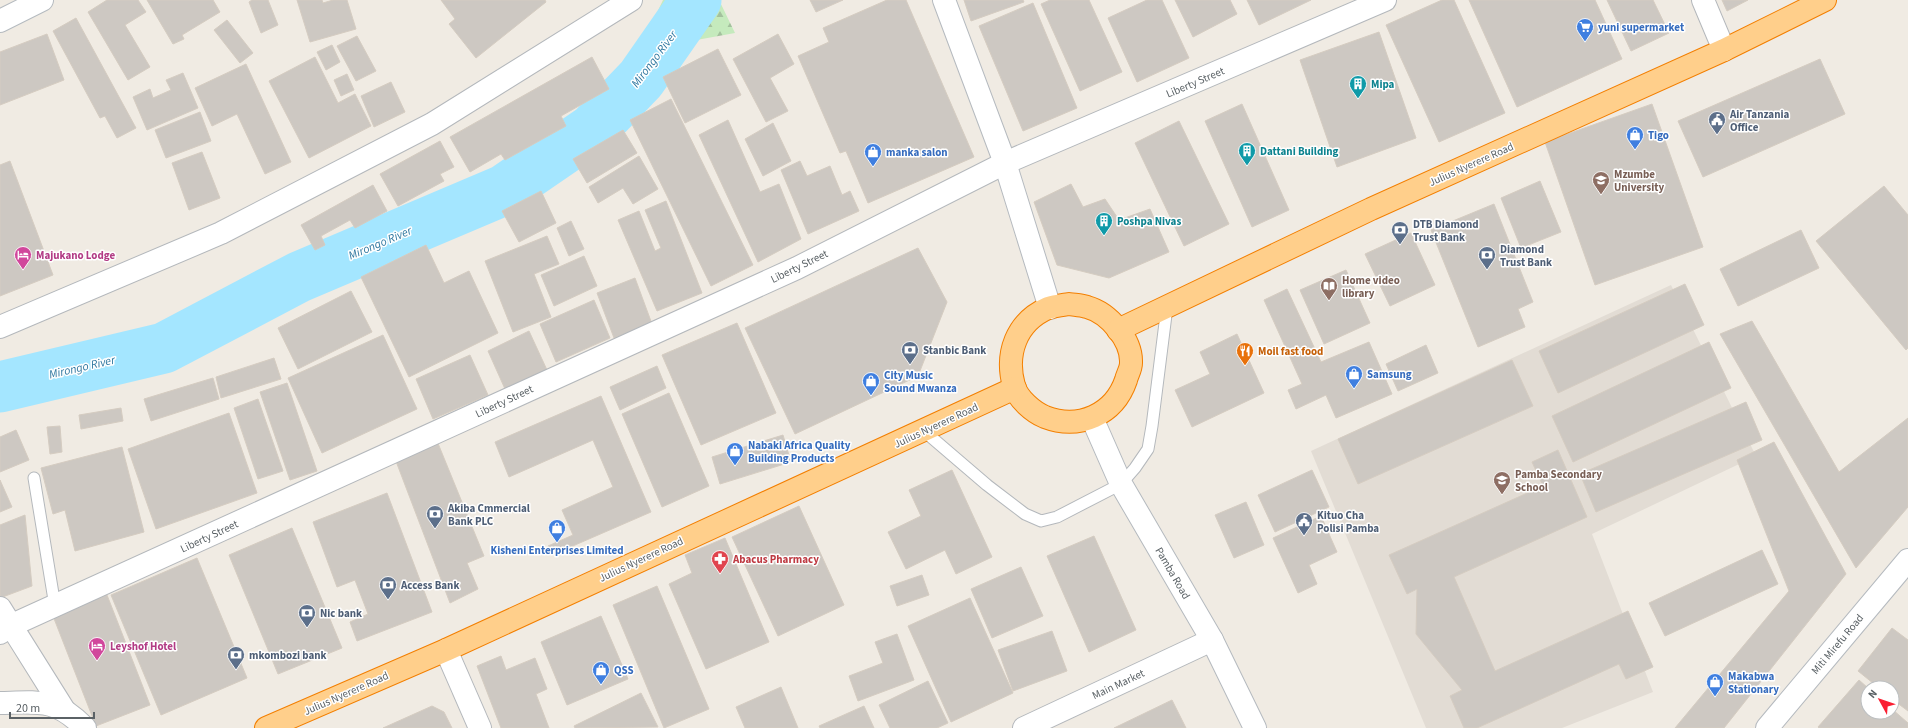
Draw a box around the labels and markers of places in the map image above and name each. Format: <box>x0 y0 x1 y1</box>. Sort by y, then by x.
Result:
supermarket icon: yuni supermarket <box>1575 17 1595 42</box>
place label: yuni supermarket <box>1598 20 1685 35</box>
building icon: Mipa <box>1348 74 1368 99</box>
place label: Mipa <box>1371 77 1395 92</box>
place label: Air Tanzania Office <box>1729 107 1789 135</box>
public building icon: Air Tanzania Office <box>1707 110 1727 135</box>
shop icon: Tigo <box>1625 125 1645 150</box>
place label: Tigo <box>1648 128 1669 143</box>
building icon: Dattani Building <box>1237 141 1257 166</box>
shop icon: manka salon <box>863 142 883 167</box>
place label: Dattani Building <box>1260 144 1339 159</box>
place label: manka salon <box>886 145 948 160</box>
place label: Mzumbe University <box>1614 167 1664 195</box>
school or university icon: Mzumbe University <box>1591 170 1611 195</box>
building icon: Poshpa Nivas <box>1094 211 1114 236</box>
place label: Poshpa Nivas <box>1117 214 1181 229</box>
place label: DTB Diamond Trust Bank <box>1413 217 1479 245</box>
bank icon: DTB Diamond Trust Bank <box>1390 220 1410 245</box>
place label: Diamond Trust Bank <box>1500 242 1552 270</box>
hotel icon: Majukano Lodge <box>13 245 33 270</box>
bank icon: Diamond Trust Bank <box>1477 245 1497 270</box>
place label: Majukano Lodge <box>36 248 115 263</box>
place label: Home video library <box>1342 273 1400 301</box>
library icon: Home video library <box>1319 276 1339 301</box>
bank icon: Stanbic Bank <box>900 340 920 365</box>
restaurant icon: Moil fast food <box>1235 341 1255 366</box>
place label: Stanbic Bank <box>923 343 986 358</box>
place label: Moil fast food <box>1258 344 1323 359</box>
shop icon: Samsung <box>1344 364 1364 389</box>
place label: Samsung <box>1367 367 1412 382</box>
place label: City Music Sound Mwanza <box>884 368 957 396</box>
shop icon: City Music Sound Mwanza <box>861 371 881 396</box>
place label: Nabaki Africa Quality Building Products <box>748 438 851 466</box>
shop icon: Nabaki Africa Quality Building Products <box>725 441 745 466</box>
place label: Pamba Secondary School <box>1515 467 1602 495</box>
school or university icon: Pamba Secondary School <box>1492 470 1512 495</box>
place label: Akiba Cmmercial Bank PLC <box>447 501 531 529</box>
bank icon: Akiba Cmmercial Bank PLC <box>425 504 445 529</box>
place label: Kituo Cha Polisi Pamba <box>1317 508 1379 536</box>
public building icon: Kituo Cha Polisi Pamba <box>1294 511 1314 536</box>
shop icon: Kisheni Enterprises Limited <box>547 518 567 543</box>
place label: Kisheni Enterprises Limited <box>490 543 624 558</box>
pharmacy icon: Abacus Pharmacy <box>710 549 730 574</box>
place label: Abacus Pharmacy <box>732 552 819 567</box>
bank icon: Access Bank <box>378 575 398 600</box>
place label: Access Bank <box>400 578 459 593</box>
bank icon: Nic bank <box>297 603 317 628</box>
place label: Nic bank <box>320 606 362 621</box>
hotel icon: Leyshof Hotel <box>87 636 107 661</box>
place label: Leyshof Hotel <box>110 639 177 654</box>
bank icon: mkombozi bank <box>226 645 246 670</box>
place label: mkombozi bank <box>249 648 327 663</box>
shop icon: QSS <box>591 660 611 685</box>
place label: QSS <box>614 663 634 678</box>
place label: Makabwa Stationary <box>1728 669 1779 697</box>
shop icon: Makabwa Stationary <box>1705 672 1725 697</box>

